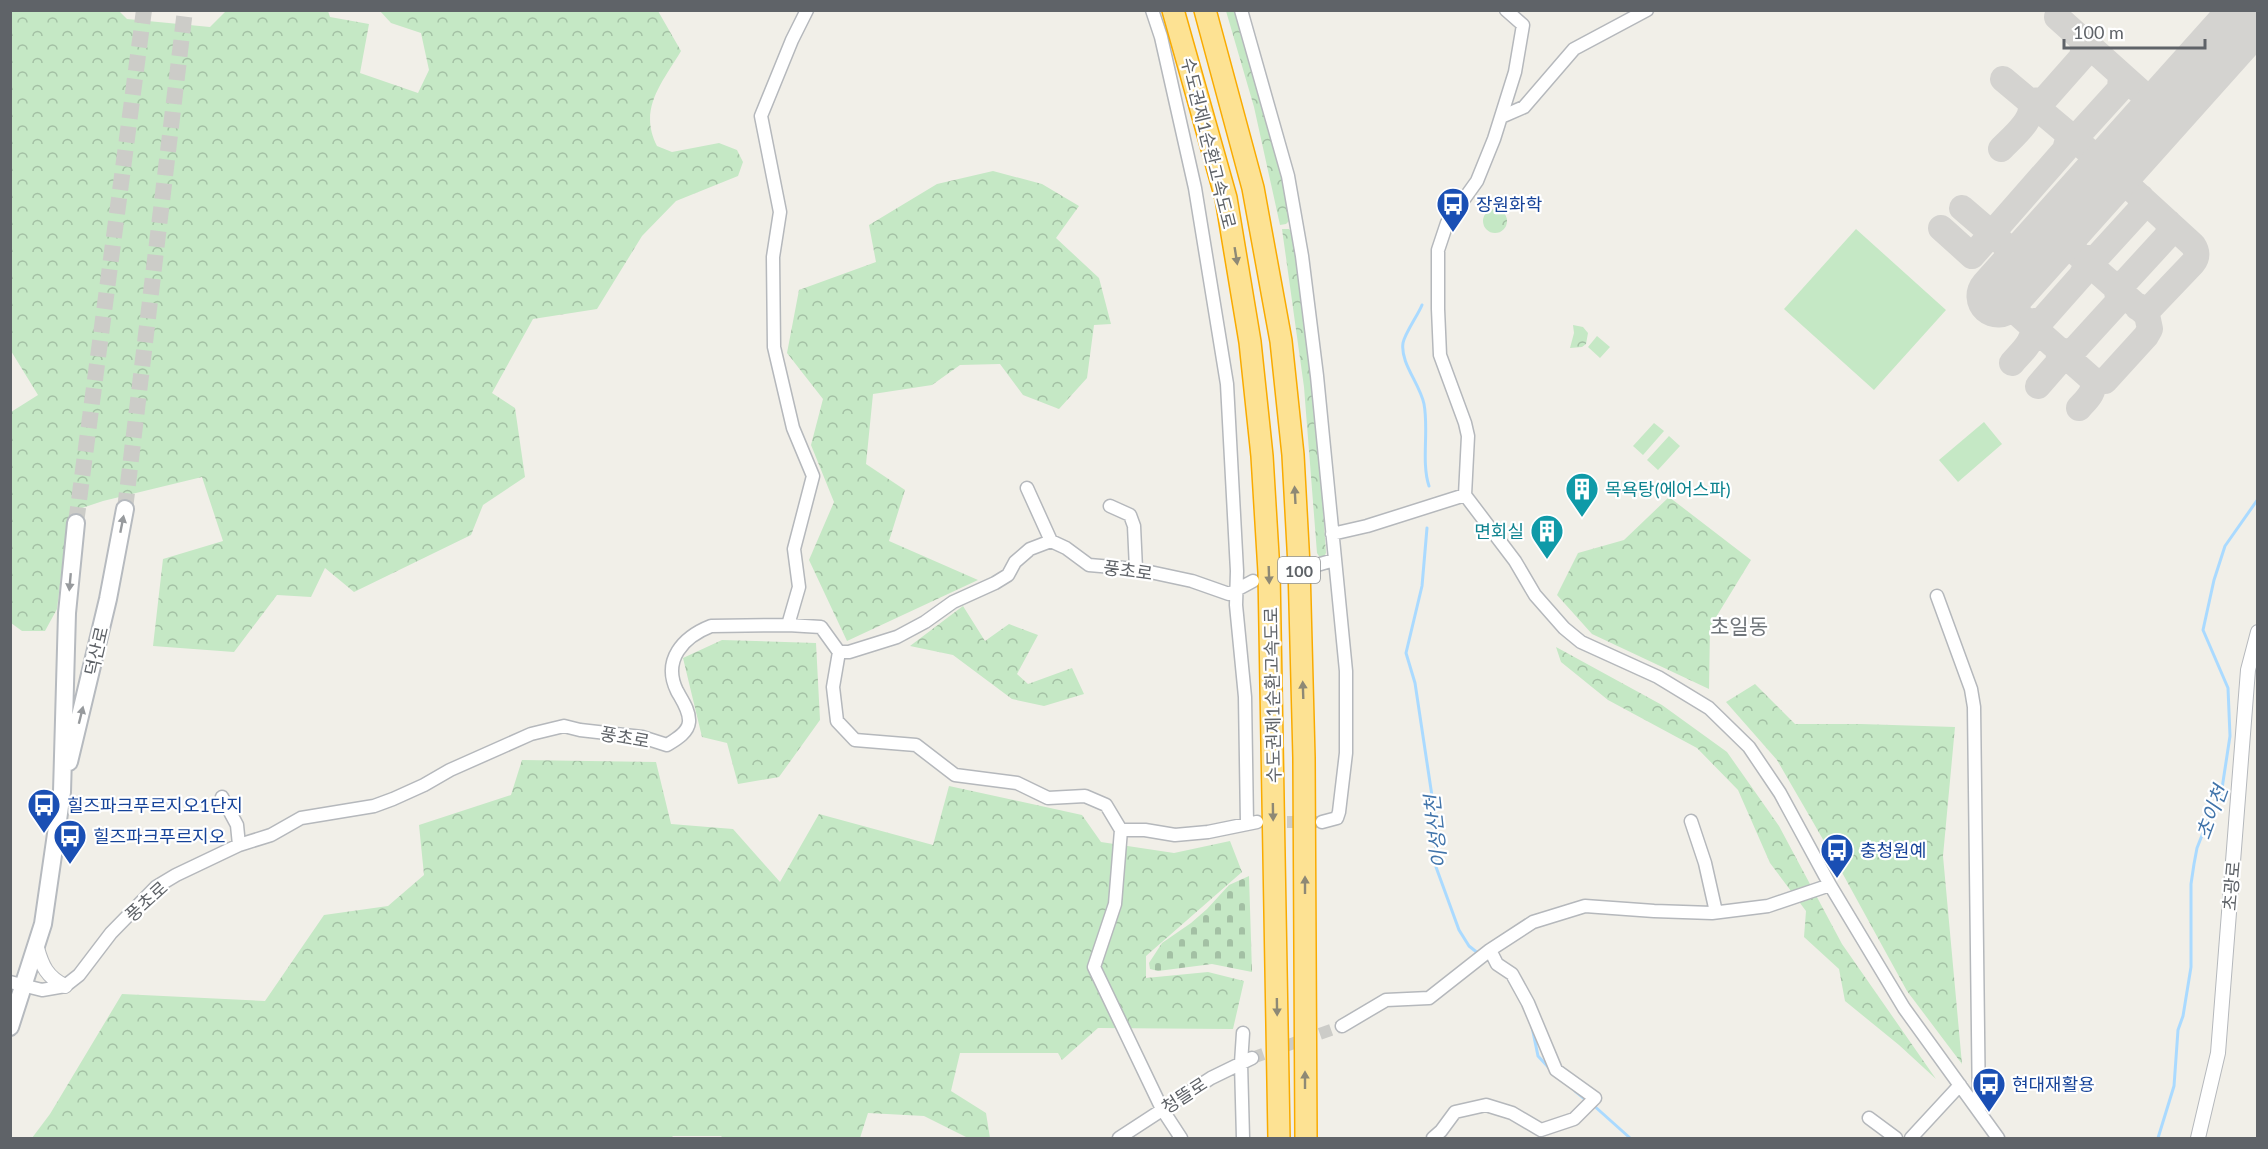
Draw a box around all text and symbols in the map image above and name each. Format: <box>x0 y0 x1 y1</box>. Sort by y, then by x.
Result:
scale bar <box>2064 12 2205 50</box>
text: 100 m <box>2073 21 2124 43</box>
street label: 수도권제1순환고속도로 <box>1177 55 1241 231</box>
bus stop icon: 장원화학 <box>1435 186 1471 233</box>
place label: 장원화학 <box>1476 193 1542 215</box>
one-way arrow <box>1232 247 1241 266</box>
building icon: 목욕탕(에어스파) <box>1564 471 1600 518</box>
place label: 목욕탕(에어스파) <box>1605 478 1731 500</box>
one-way arrow <box>1291 486 1300 505</box>
building icon: 면회실 <box>1529 513 1565 560</box>
one-way arrow <box>118 515 127 534</box>
place label: 면회실 <box>1474 520 1524 542</box>
street label: 풍초로 <box>1102 556 1154 584</box>
road number: 100 <box>1278 557 1320 583</box>
one-way arrow <box>1265 566 1274 585</box>
one-way arrow <box>65 572 75 591</box>
street label: 수도권제1순환고속도로 <box>1259 607 1285 783</box>
district label: 초일동 <box>1710 613 1768 638</box>
street label: 덕산로 <box>80 624 112 678</box>
one-way arrow <box>1298 681 1307 700</box>
one-way arrow <box>77 706 86 724</box>
street label: 풍초로 <box>599 722 651 752</box>
water label: 초이천 <box>2190 780 2233 842</box>
bus stop icon: 힐즈파크푸르지오1단지 <box>26 787 62 834</box>
water label: 이성산천 <box>1419 792 1451 870</box>
place label: 힐즈파크푸르지오1단지 <box>67 794 243 816</box>
one-way arrow <box>1269 803 1278 822</box>
bus stop icon: 힐즈파크푸르지오 <box>52 818 88 865</box>
place label: 힐즈파크푸르지오 <box>93 825 225 847</box>
bus stop icon: 충청원예 <box>1819 832 1855 879</box>
place label: 충청원예 <box>1860 839 1926 861</box>
street label: 초광로 <box>2218 860 2244 912</box>
street label: 풍초로 <box>120 876 172 926</box>
one-way arrow <box>1300 876 1310 895</box>
one-way arrow <box>1272 998 1282 1017</box>
bus stop icon: 현대재활용 <box>1971 1066 2007 1113</box>
one-way arrow <box>1301 1071 1310 1090</box>
street label: 청뜰로 <box>1157 1072 1211 1118</box>
place label: 현대재활용 <box>2012 1073 2095 1095</box>

